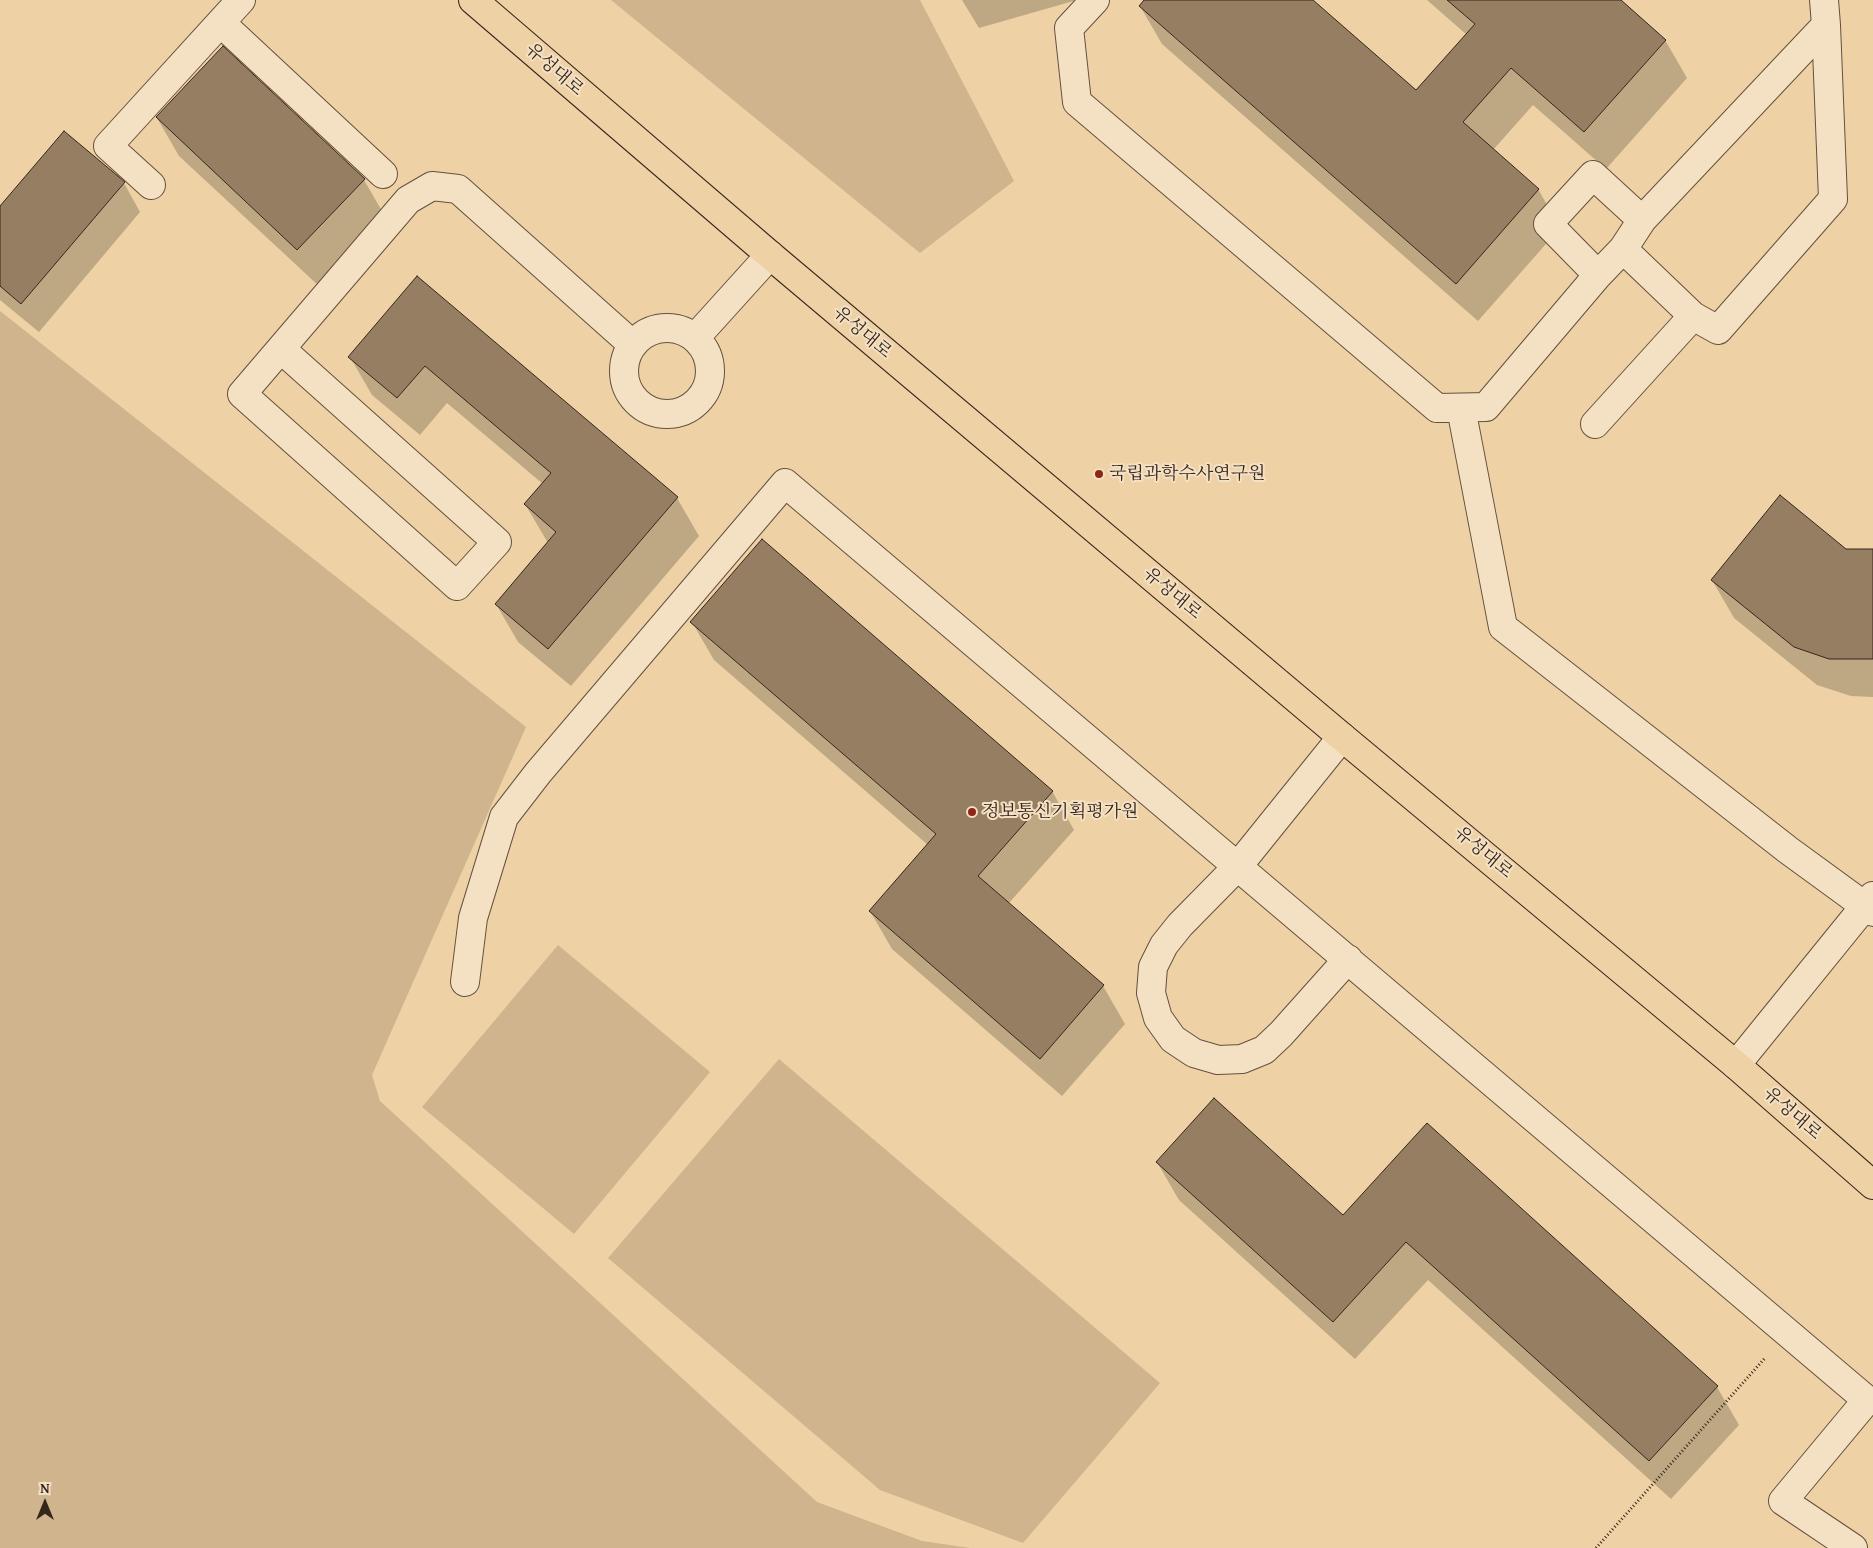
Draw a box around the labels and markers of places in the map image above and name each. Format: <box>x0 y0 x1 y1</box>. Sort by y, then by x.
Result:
place label: 국립과학수사연구원 <box>1109 463 1265 485</box>
marker: 국립과학수사연구원 <box>1093 468 1105 480</box>
place label: 정보통신기획평가원 <box>982 801 1138 823</box>
marker: 정보통신기획평가원 <box>966 806 978 818</box>

